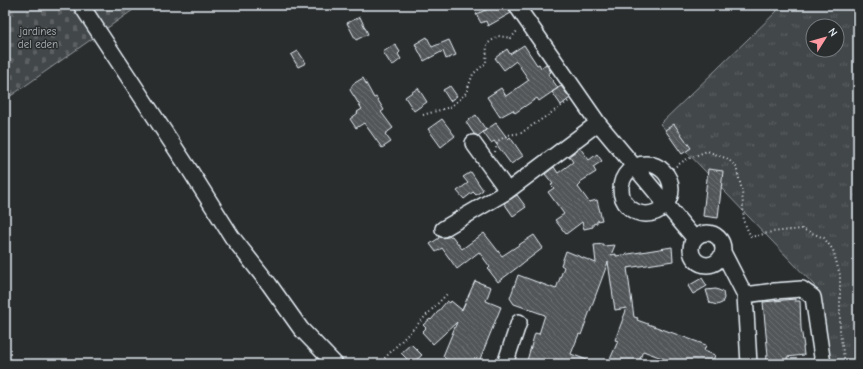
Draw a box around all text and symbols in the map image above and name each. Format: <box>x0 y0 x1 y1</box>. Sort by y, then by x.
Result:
north arrow <box>805 18 845 58</box>
park label: jardines del eden <box>18 25 58 51</box>
text: N <box>825 26 840 39</box>

